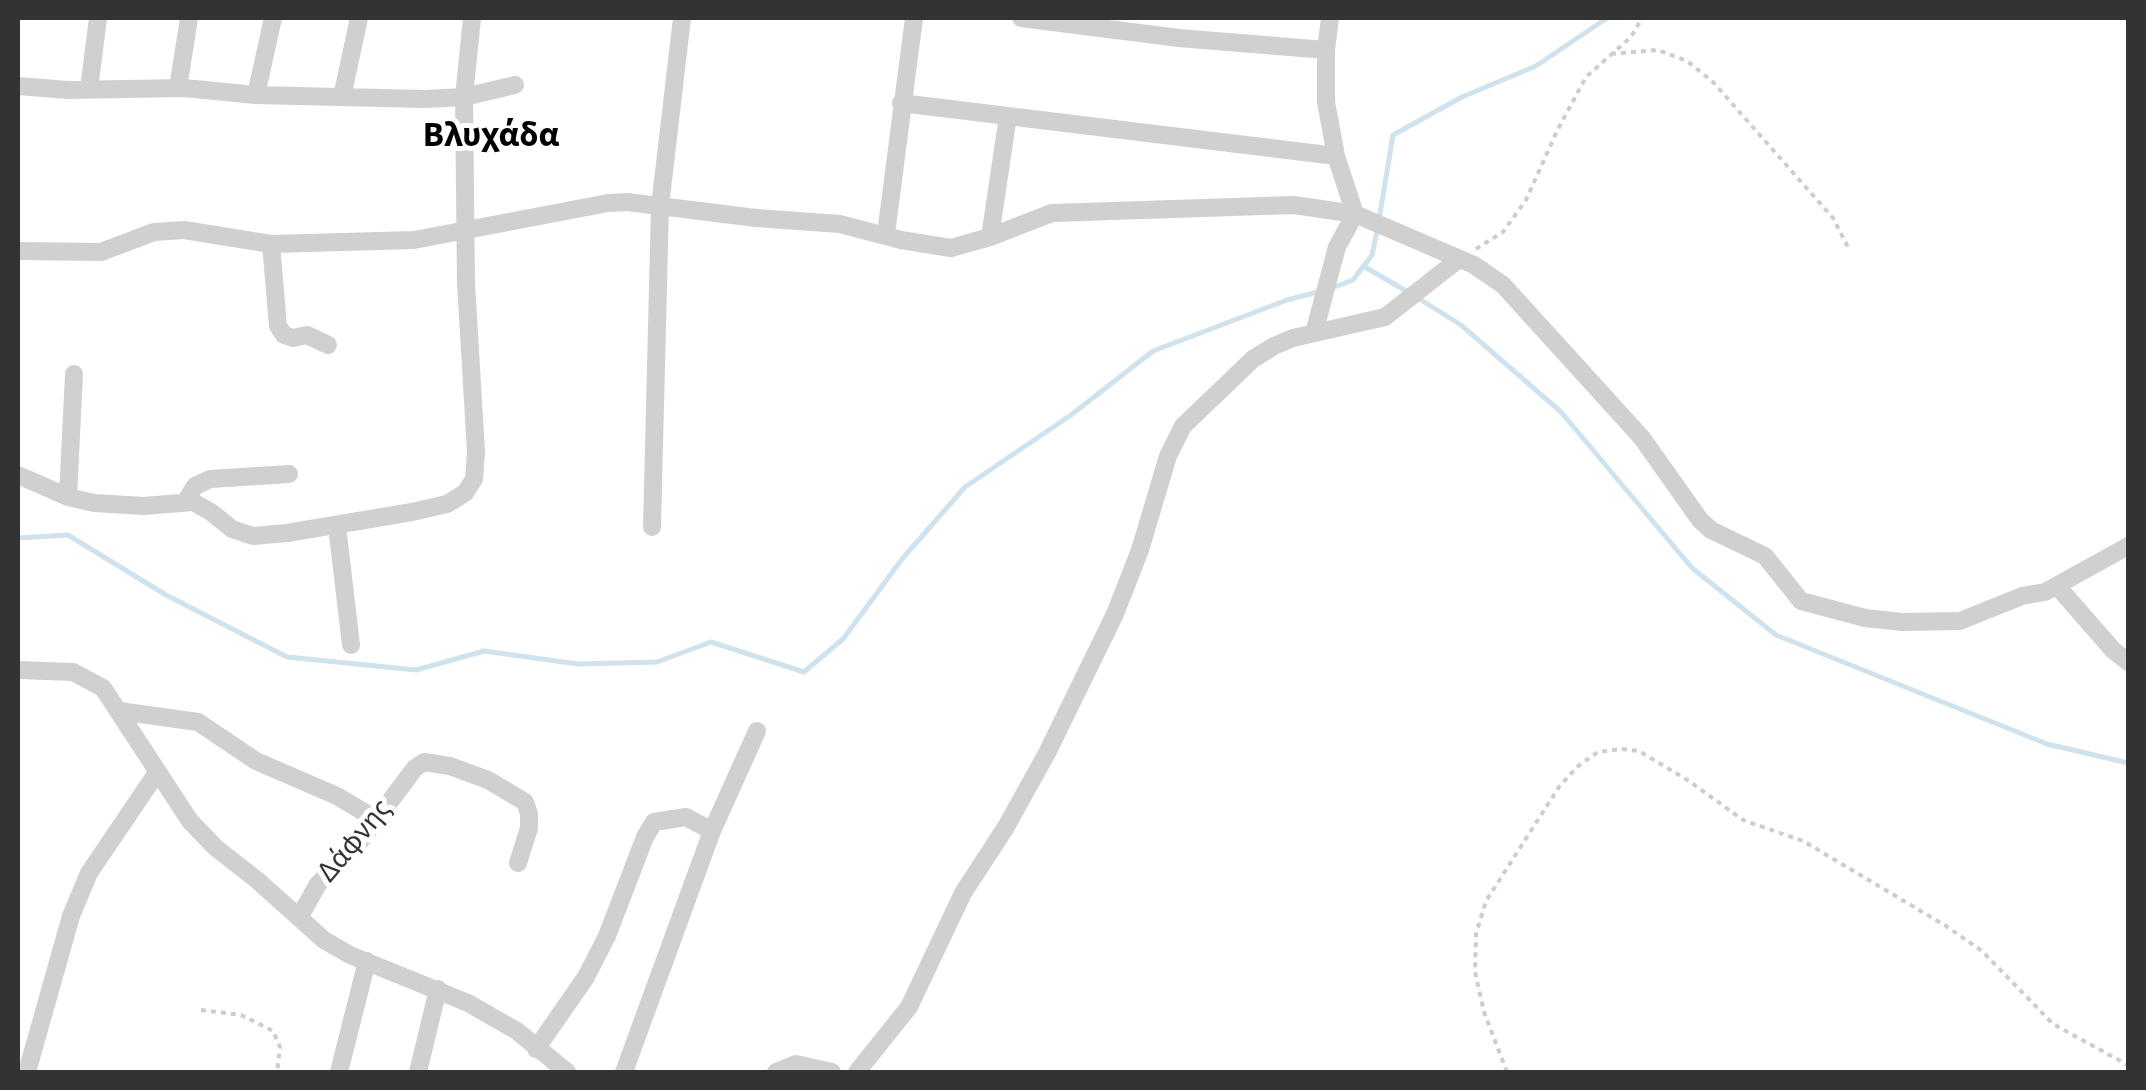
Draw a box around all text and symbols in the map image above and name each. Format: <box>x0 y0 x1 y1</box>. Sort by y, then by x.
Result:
district label: Βλυχάδα <box>423 117 559 159</box>
street label: Δάφνης <box>311 793 401 891</box>

